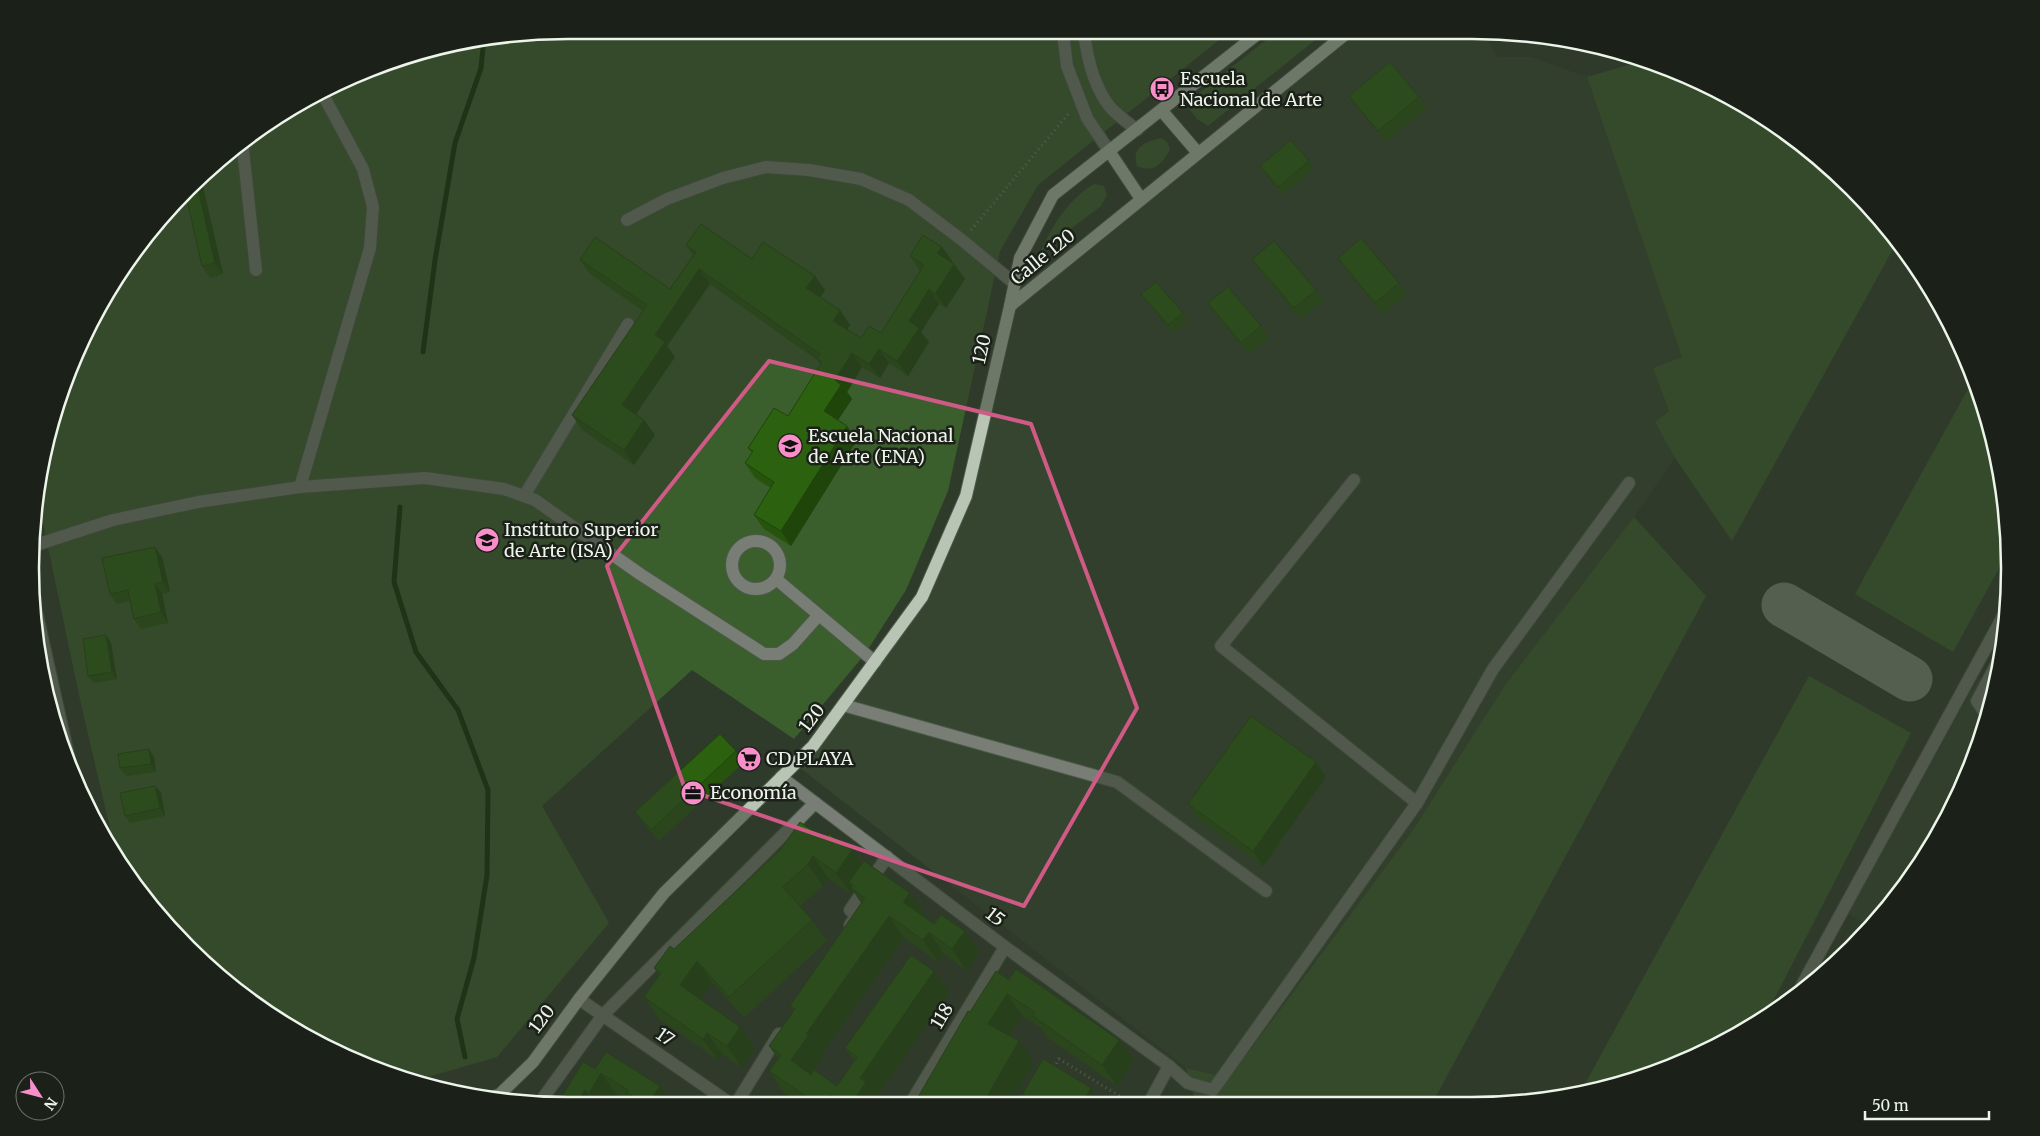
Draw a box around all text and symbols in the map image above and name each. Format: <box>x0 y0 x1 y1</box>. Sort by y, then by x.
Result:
place label: Escuela Nacional de Arte <box>1180 67 1322 111</box>
bus stop icon: Escuela Nacional de Arte <box>1149 76 1175 102</box>
street label: Calle 120 <box>1006 224 1080 290</box>
street label: 120 <box>967 332 996 366</box>
place label: Escuela Nacional de Arte (ENA) <box>808 424 954 468</box>
school or university icon: Escuela Nacional de Arte (ENA) <box>777 433 803 459</box>
place label: Instituto Superior de Arte (ISA) <box>504 518 658 562</box>
school or university icon: Instituto Superior de Arte (ISA) <box>474 527 500 553</box>
street label: 120 <box>793 699 830 737</box>
supermarket icon: CD PLAYA <box>736 746 762 772</box>
place label: CD PLAYA <box>766 747 853 770</box>
office icon: Economía <box>680 780 706 806</box>
place label: Economía <box>710 781 797 804</box>
street label: 15 <box>981 902 1010 931</box>
street label: 118 <box>925 999 958 1033</box>
street label: 120 <box>523 1000 560 1038</box>
street label: 17 <box>652 1022 679 1051</box>
north arrow <box>15 1071 65 1121</box>
scale bar <box>1865 1088 1989 1120</box>
text: N <box>40 1094 61 1113</box>
text: 50 m <box>1872 1096 1909 1115</box>

